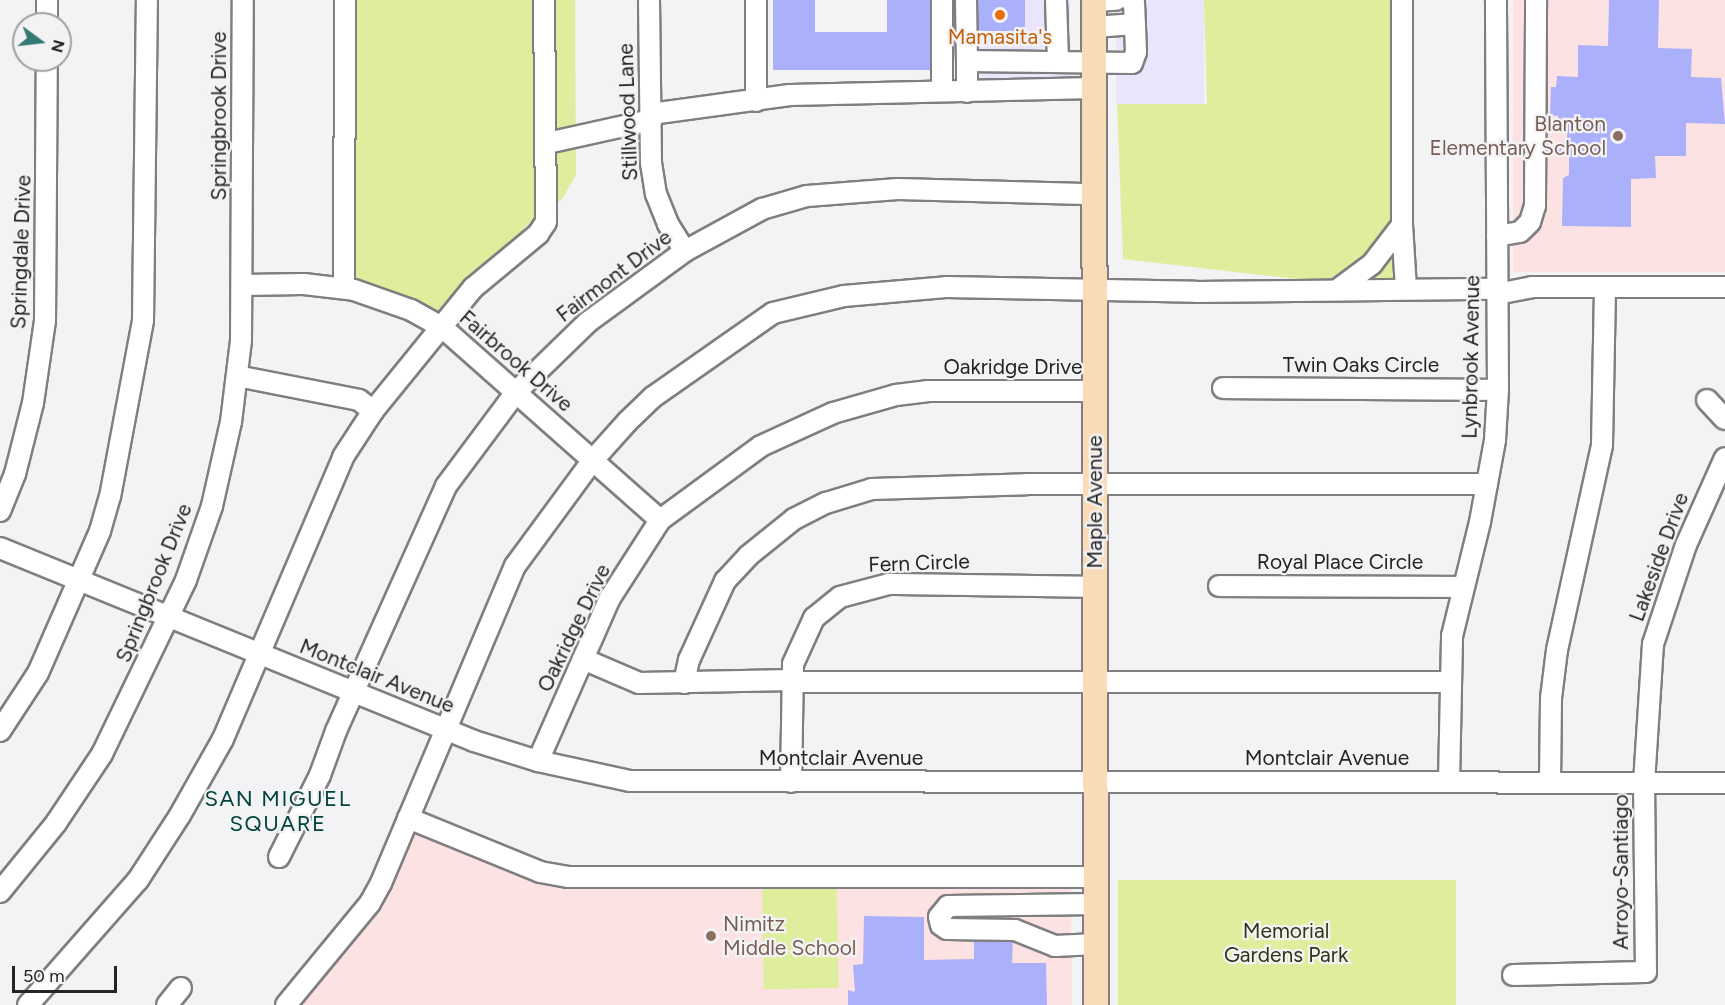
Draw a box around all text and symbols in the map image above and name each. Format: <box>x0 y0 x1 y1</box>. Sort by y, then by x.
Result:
marker: Mamasita's <box>993 8 1007 22</box>
north arrow <box>12 12 72 72</box>
place label: Mamasita's <box>948 24 1052 50</box>
street label: Springbrook Drive <box>206 31 232 201</box>
text: N <box>47 38 69 55</box>
street label: Stillwood Lane <box>613 43 643 181</box>
place label: Blanton Elementary School <box>1430 111 1606 161</box>
marker: Blanton Elementary School <box>1611 129 1625 143</box>
street label: Springdale Drive <box>6 175 36 329</box>
street label: Fairmont Drive <box>552 225 676 327</box>
street label: Lynbrook Avenue <box>1457 275 1485 439</box>
street label: Fairbrook Drive <box>454 305 578 417</box>
street label: Twin Oaks Circle <box>1283 352 1439 378</box>
street label: Oakridge Drive <box>943 354 1083 380</box>
street label: Maple Avenue <box>1082 435 1108 569</box>
street label: Lakeside Drive <box>1624 489 1694 625</box>
street label: Springbrook Drive <box>111 500 197 666</box>
street label: Fern Circle <box>868 549 970 577</box>
street label: Royal Place Circle <box>1257 549 1423 575</box>
street label: Oakridge Drive <box>532 560 616 696</box>
street label: Montclair Avenue <box>296 634 458 718</box>
street label: Montclair Avenue <box>759 745 923 771</box>
street label: Montclair Avenue <box>1245 745 1409 771</box>
district label: SAN MIGUEL SQUARE <box>204 785 352 836</box>
street label: Arroyo-Santiago <box>1608 794 1634 950</box>
place label: Nimitz Middle School <box>723 911 856 961</box>
park label: Memorial Gardens Park <box>1224 918 1348 968</box>
marker: Nimitz Middle School <box>704 929 718 943</box>
scale bar <box>15 954 120 992</box>
text: 50 m <box>23 965 65 987</box>

